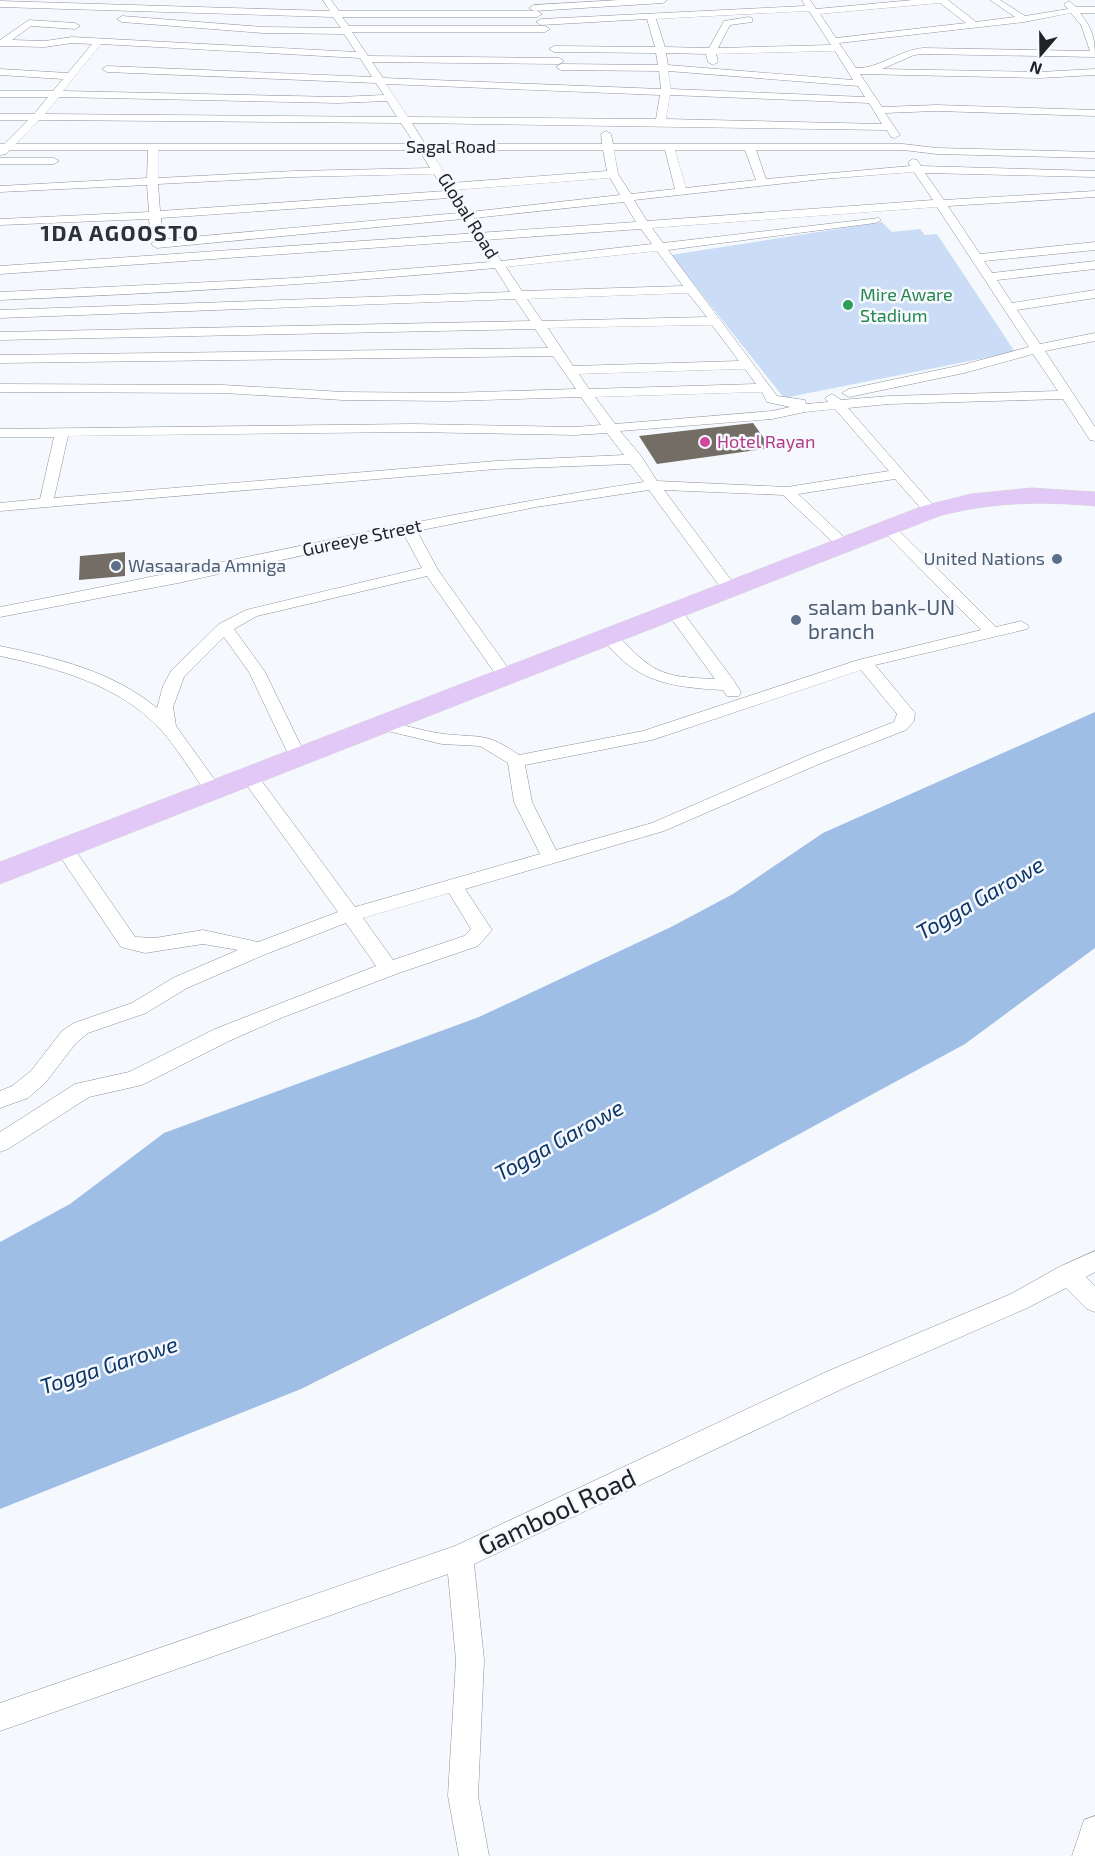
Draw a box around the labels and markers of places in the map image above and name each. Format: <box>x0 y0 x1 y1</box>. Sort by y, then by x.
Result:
place label: Mire Aware Stadium <box>860 283 953 326</box>
marker: Mire Aware Stadium <box>841 298 855 312</box>
place label: Hotel Rayan <box>717 430 815 452</box>
marker: Hotel Rayan <box>698 435 712 449</box>
place label: United Nations <box>924 547 1045 569</box>
marker: United Nations <box>1050 552 1064 566</box>
place label: Wasaarada Amniga <box>128 554 286 576</box>
marker: Wasaarada Amniga <box>109 559 123 573</box>
place label: salam bank-UN branch <box>808 594 955 643</box>
marker: salam bank-UN branch <box>789 613 803 627</box>

